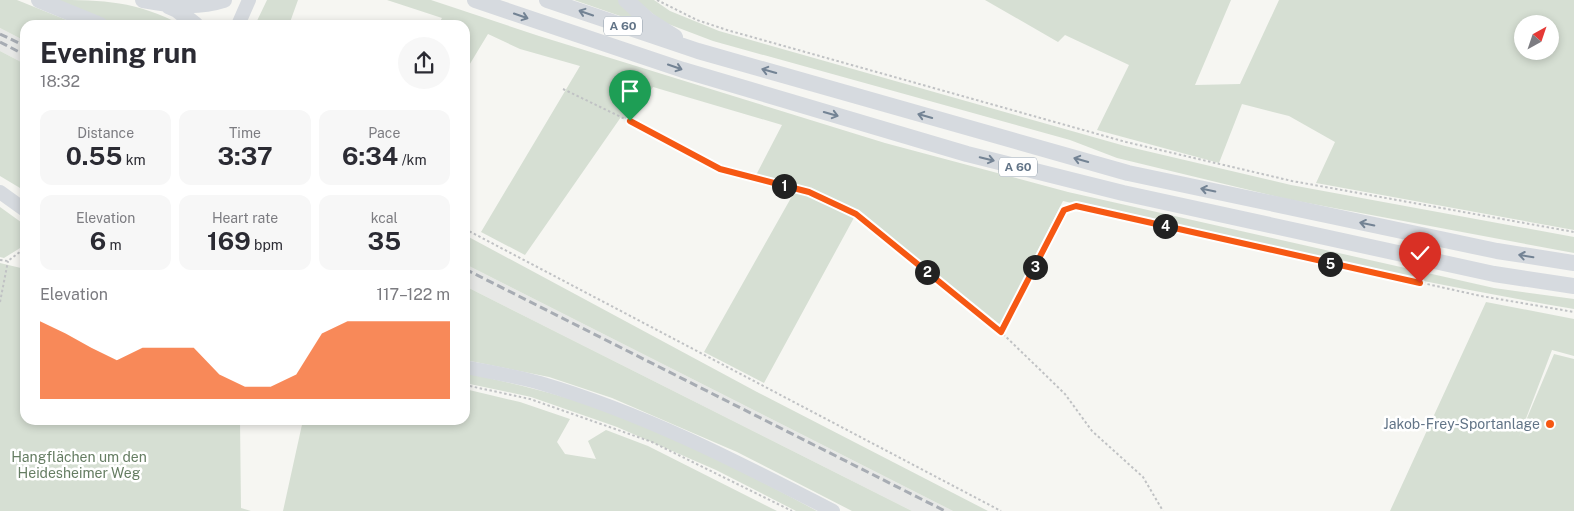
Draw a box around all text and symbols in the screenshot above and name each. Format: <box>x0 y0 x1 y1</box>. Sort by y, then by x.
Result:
one-way arrow <box>579 8 594 17</box>
one-way arrow <box>512 11 528 21</box>
north arrow <box>1514 15 1559 60</box>
map controls <box>1514 15 1559 60</box>
road number: A 60 <box>604 16 642 36</box>
text: Evening run <box>40 36 197 69</box>
button: share <box>398 37 450 89</box>
one-way arrow <box>666 63 682 73</box>
one-way arrow <box>761 66 777 76</box>
pin <box>609 70 651 121</box>
text: 18:32 <box>40 72 80 91</box>
icon: arrive <box>616 77 644 105</box>
one-way arrow <box>822 109 838 119</box>
one-way arrow <box>917 110 933 120</box>
text: Distance <box>77 125 134 141</box>
text: Time <box>229 125 261 141</box>
text: Pace <box>368 125 400 141</box>
text: 0.55 <box>66 141 122 171</box>
text: 3:37 <box>217 141 273 171</box>
text: 6:34 <box>342 141 398 171</box>
text: km <box>122 152 146 168</box>
text: /km <box>398 152 427 168</box>
one-way arrow <box>978 154 994 164</box>
one-way arrow <box>1074 155 1090 164</box>
road number: A 60 <box>999 158 1037 176</box>
pin: 1 <box>772 174 796 198</box>
text: 1 <box>782 178 788 194</box>
one-way arrow <box>1200 185 1216 194</box>
text: Elevation <box>76 210 135 226</box>
text: Heart rate <box>212 210 278 226</box>
text: kcal <box>371 210 398 226</box>
pin: 4 <box>1152 214 1178 238</box>
text: 4 <box>1161 218 1170 234</box>
one-way arrow <box>1359 218 1375 228</box>
text: 6 <box>90 226 106 256</box>
text: 169 <box>207 226 251 256</box>
text: 35 <box>368 226 401 256</box>
pin <box>1399 232 1441 283</box>
text: m <box>106 237 122 253</box>
text: bpm <box>251 237 283 253</box>
icon: check <box>1406 239 1434 267</box>
one-way arrow <box>1518 250 1534 260</box>
pin: 5 <box>1318 252 1342 276</box>
pin: 3 <box>1022 254 1048 280</box>
text: 5 <box>1326 256 1335 272</box>
text: 3 <box>1031 259 1040 275</box>
pin: 2 <box>914 260 940 284</box>
text: 2 <box>923 264 932 280</box>
text: Elevation <box>40 285 108 304</box>
text: 117–122 m <box>376 285 450 304</box>
place label: Jakob-Frey-Sportanlage <box>1383 416 1540 432</box>
marker: Jakob-Frey-Sportanlage <box>1544 418 1556 430</box>
park label: Hangflächen um den Heidesheimer Weg <box>11 449 147 481</box>

